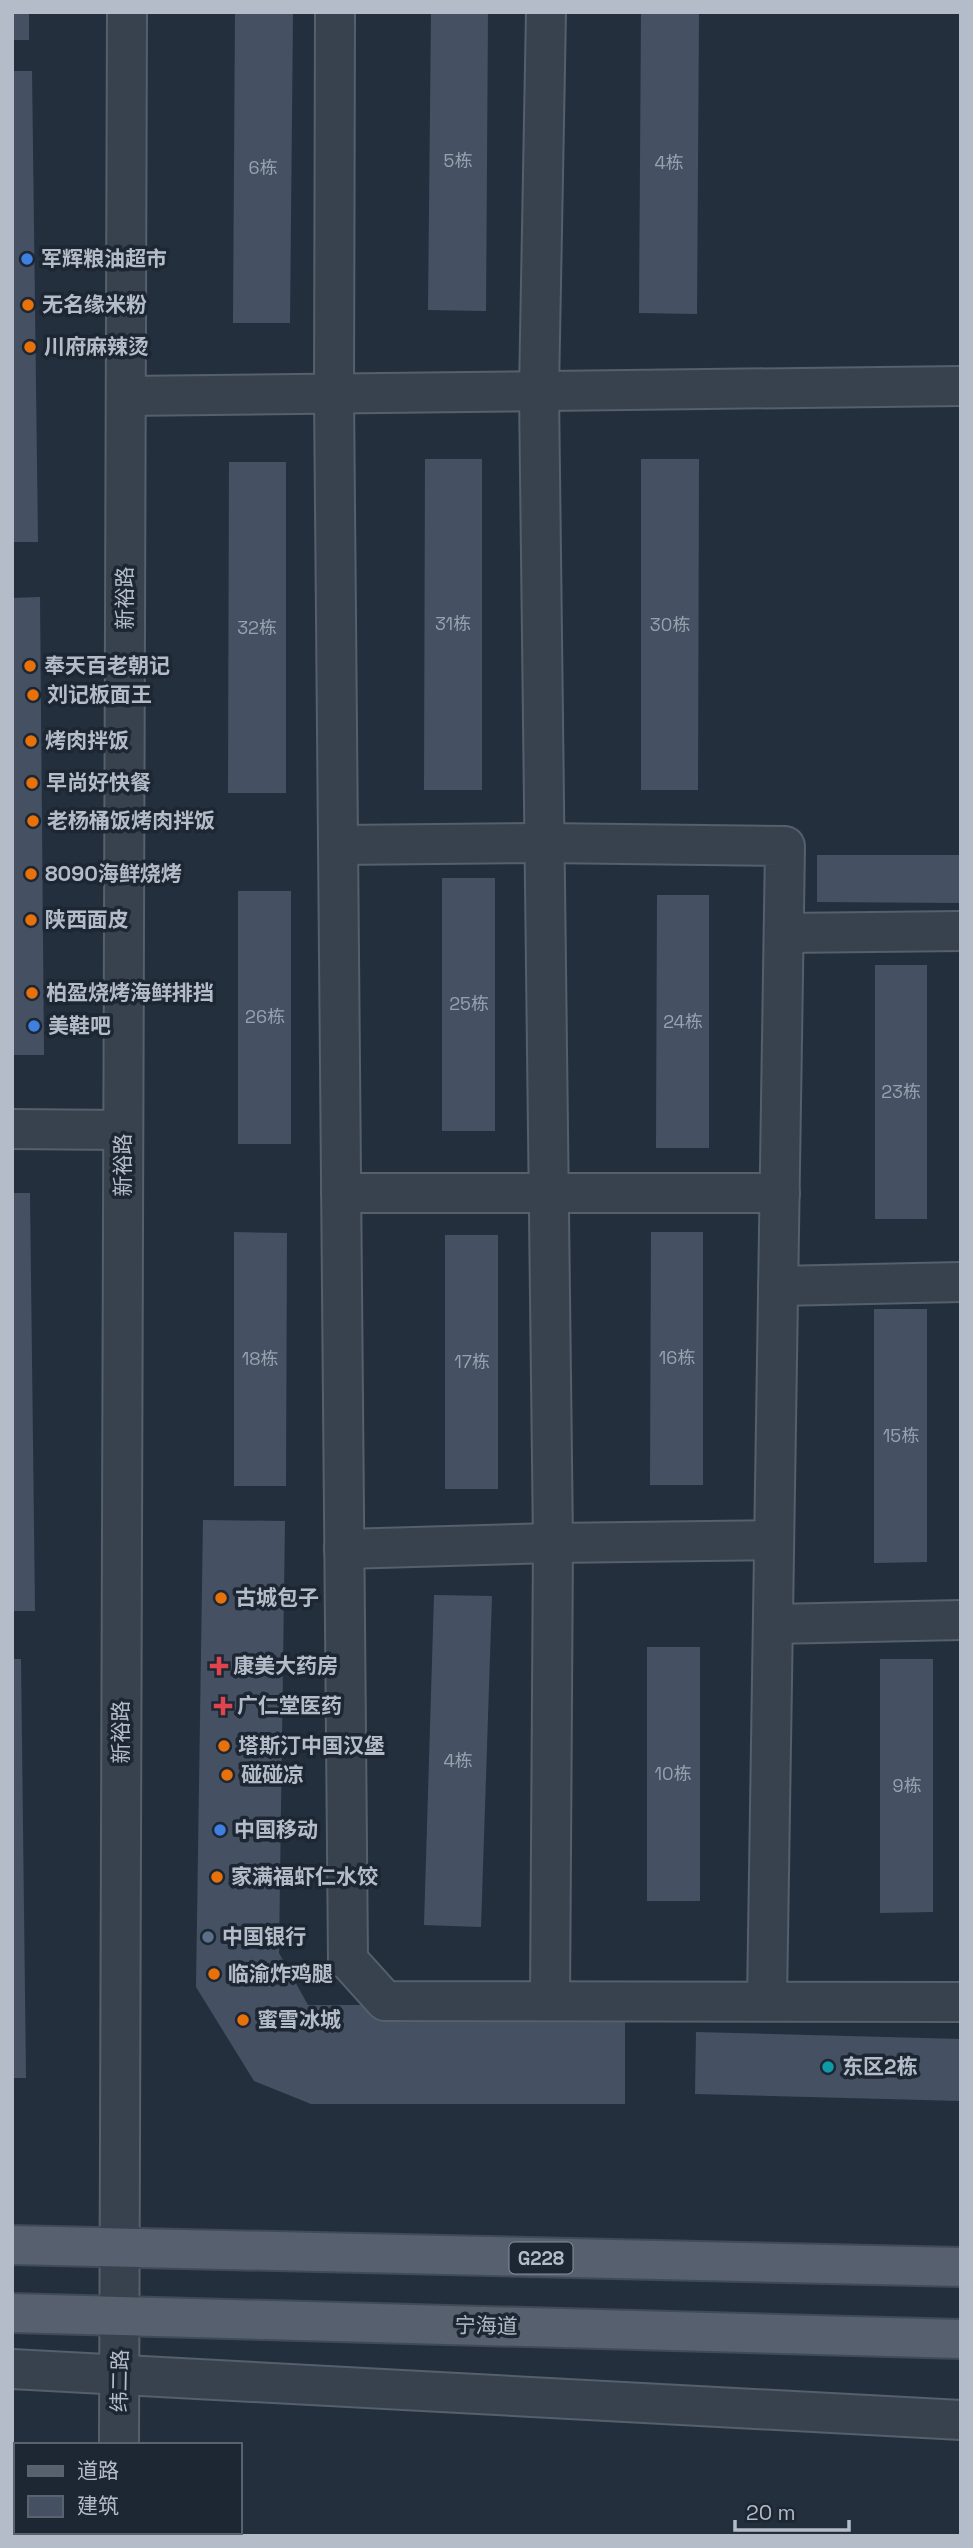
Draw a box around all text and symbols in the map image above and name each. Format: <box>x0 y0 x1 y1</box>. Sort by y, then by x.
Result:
house number: 5栋 <box>444 149 472 172</box>
house number: 4栋 <box>654 151 684 174</box>
house number: 6栋 <box>248 156 278 179</box>
place label: 军辉粮油超市 <box>41 245 167 272</box>
marker: 军辉粮油超市 <box>19 251 35 267</box>
place label: 无名缘米粉 <box>42 291 147 318</box>
marker: 无名缘米粉 <box>20 297 36 313</box>
place label: 川府麻辣烫 <box>44 333 149 360</box>
marker: 川府麻辣烫 <box>22 339 38 355</box>
street label: 新裕路 <box>111 567 138 630</box>
house number: 31栋 <box>435 612 471 635</box>
house number: 30栋 <box>650 613 690 636</box>
house number: 32栋 <box>237 616 277 639</box>
place label: 奉天百老朝记 <box>44 652 170 679</box>
marker: 奉天百老朝记 <box>22 658 38 674</box>
place label: 刘记板面王 <box>47 681 152 708</box>
marker: 刘记板面王 <box>25 687 41 703</box>
place label: 烤肉拌饭 <box>45 727 129 754</box>
marker: 烤肉拌饭 <box>23 733 39 749</box>
place label: 早尚好快餐 <box>46 769 151 796</box>
marker: 早尚好快餐 <box>24 775 40 791</box>
place label: 老杨桶饭烤肉拌饭 <box>47 807 215 834</box>
marker: 老杨桶饭烤肉拌饭 <box>25 813 41 829</box>
place label: 8090海鲜烧烤 <box>45 860 182 887</box>
marker: 8090海鲜烧烤 <box>23 866 39 882</box>
place label: 陕西面皮 <box>45 906 129 933</box>
marker: 陕西面皮 <box>23 912 39 928</box>
place label: 柏盈烧烤海鲜排挡 <box>46 979 214 1006</box>
marker: 柏盈烧烤海鲜排挡 <box>24 985 40 1001</box>
house number: 25栋 <box>449 992 489 1015</box>
house number: 26栋 <box>245 1005 285 1028</box>
house number: 24栋 <box>663 1010 703 1033</box>
place label: 美鞋吧 <box>48 1012 111 1039</box>
marker: 美鞋吧 <box>26 1018 42 1034</box>
house number: 23栋 <box>881 1080 921 1103</box>
street label: 新裕路 <box>109 1134 136 1197</box>
house number: 16栋 <box>659 1346 695 1369</box>
house number: 18栋 <box>242 1347 278 1370</box>
house number: 17栋 <box>454 1350 490 1373</box>
house number: 15栋 <box>883 1424 919 1447</box>
place label: 古城包子 <box>235 1584 319 1611</box>
marker: 古城包子 <box>213 1590 229 1606</box>
place label: 康美大药房 <box>233 1652 338 1679</box>
marker: 康美大药房 <box>211 1658 227 1674</box>
place label: 广仁堂医药 <box>237 1692 342 1719</box>
marker: 广仁堂医药 <box>215 1698 231 1714</box>
street label: 新裕路 <box>107 1701 134 1764</box>
place label: 塔斯汀中国汉堡 <box>238 1732 385 1759</box>
marker: 塔斯汀中国汉堡 <box>216 1738 232 1754</box>
house number: 4栋 <box>443 1749 473 1772</box>
place label: 碰碰凉 <box>241 1761 304 1788</box>
house number: 10栋 <box>654 1762 692 1785</box>
marker: 碰碰凉 <box>219 1767 235 1783</box>
house number: 9栋 <box>892 1774 922 1797</box>
place label: 中国移动 <box>234 1816 318 1843</box>
marker: 中国移动 <box>212 1822 228 1838</box>
place label: 家满福虾仁水饺 <box>231 1863 378 1890</box>
marker: 家满福虾仁水饺 <box>209 1869 225 1885</box>
place label: 中国银行 <box>222 1923 306 1950</box>
marker: 中国银行 <box>200 1929 216 1945</box>
place label: 临渝炸鸡腿 <box>228 1960 333 1987</box>
marker: 临渝炸鸡腿 <box>206 1966 222 1982</box>
place label: 蜜雪冰城 <box>257 2006 341 2033</box>
marker: 蜜雪冰城 <box>235 2012 251 2028</box>
place label: 东区2栋 <box>842 2053 917 2080</box>
marker: 东区2栋 <box>820 2059 836 2075</box>
road number: G228 <box>510 2242 572 2274</box>
street label: 宁海道 <box>454 2311 518 2340</box>
street label: 纬二路 <box>105 2349 134 2413</box>
legend <box>14 2443 242 2534</box>
text: 道路 <box>77 2457 119 2484</box>
scale bar <box>735 2488 849 2532</box>
text: 建筑 <box>77 2492 119 2519</box>
text: 20 m <box>746 2499 796 2526</box>

